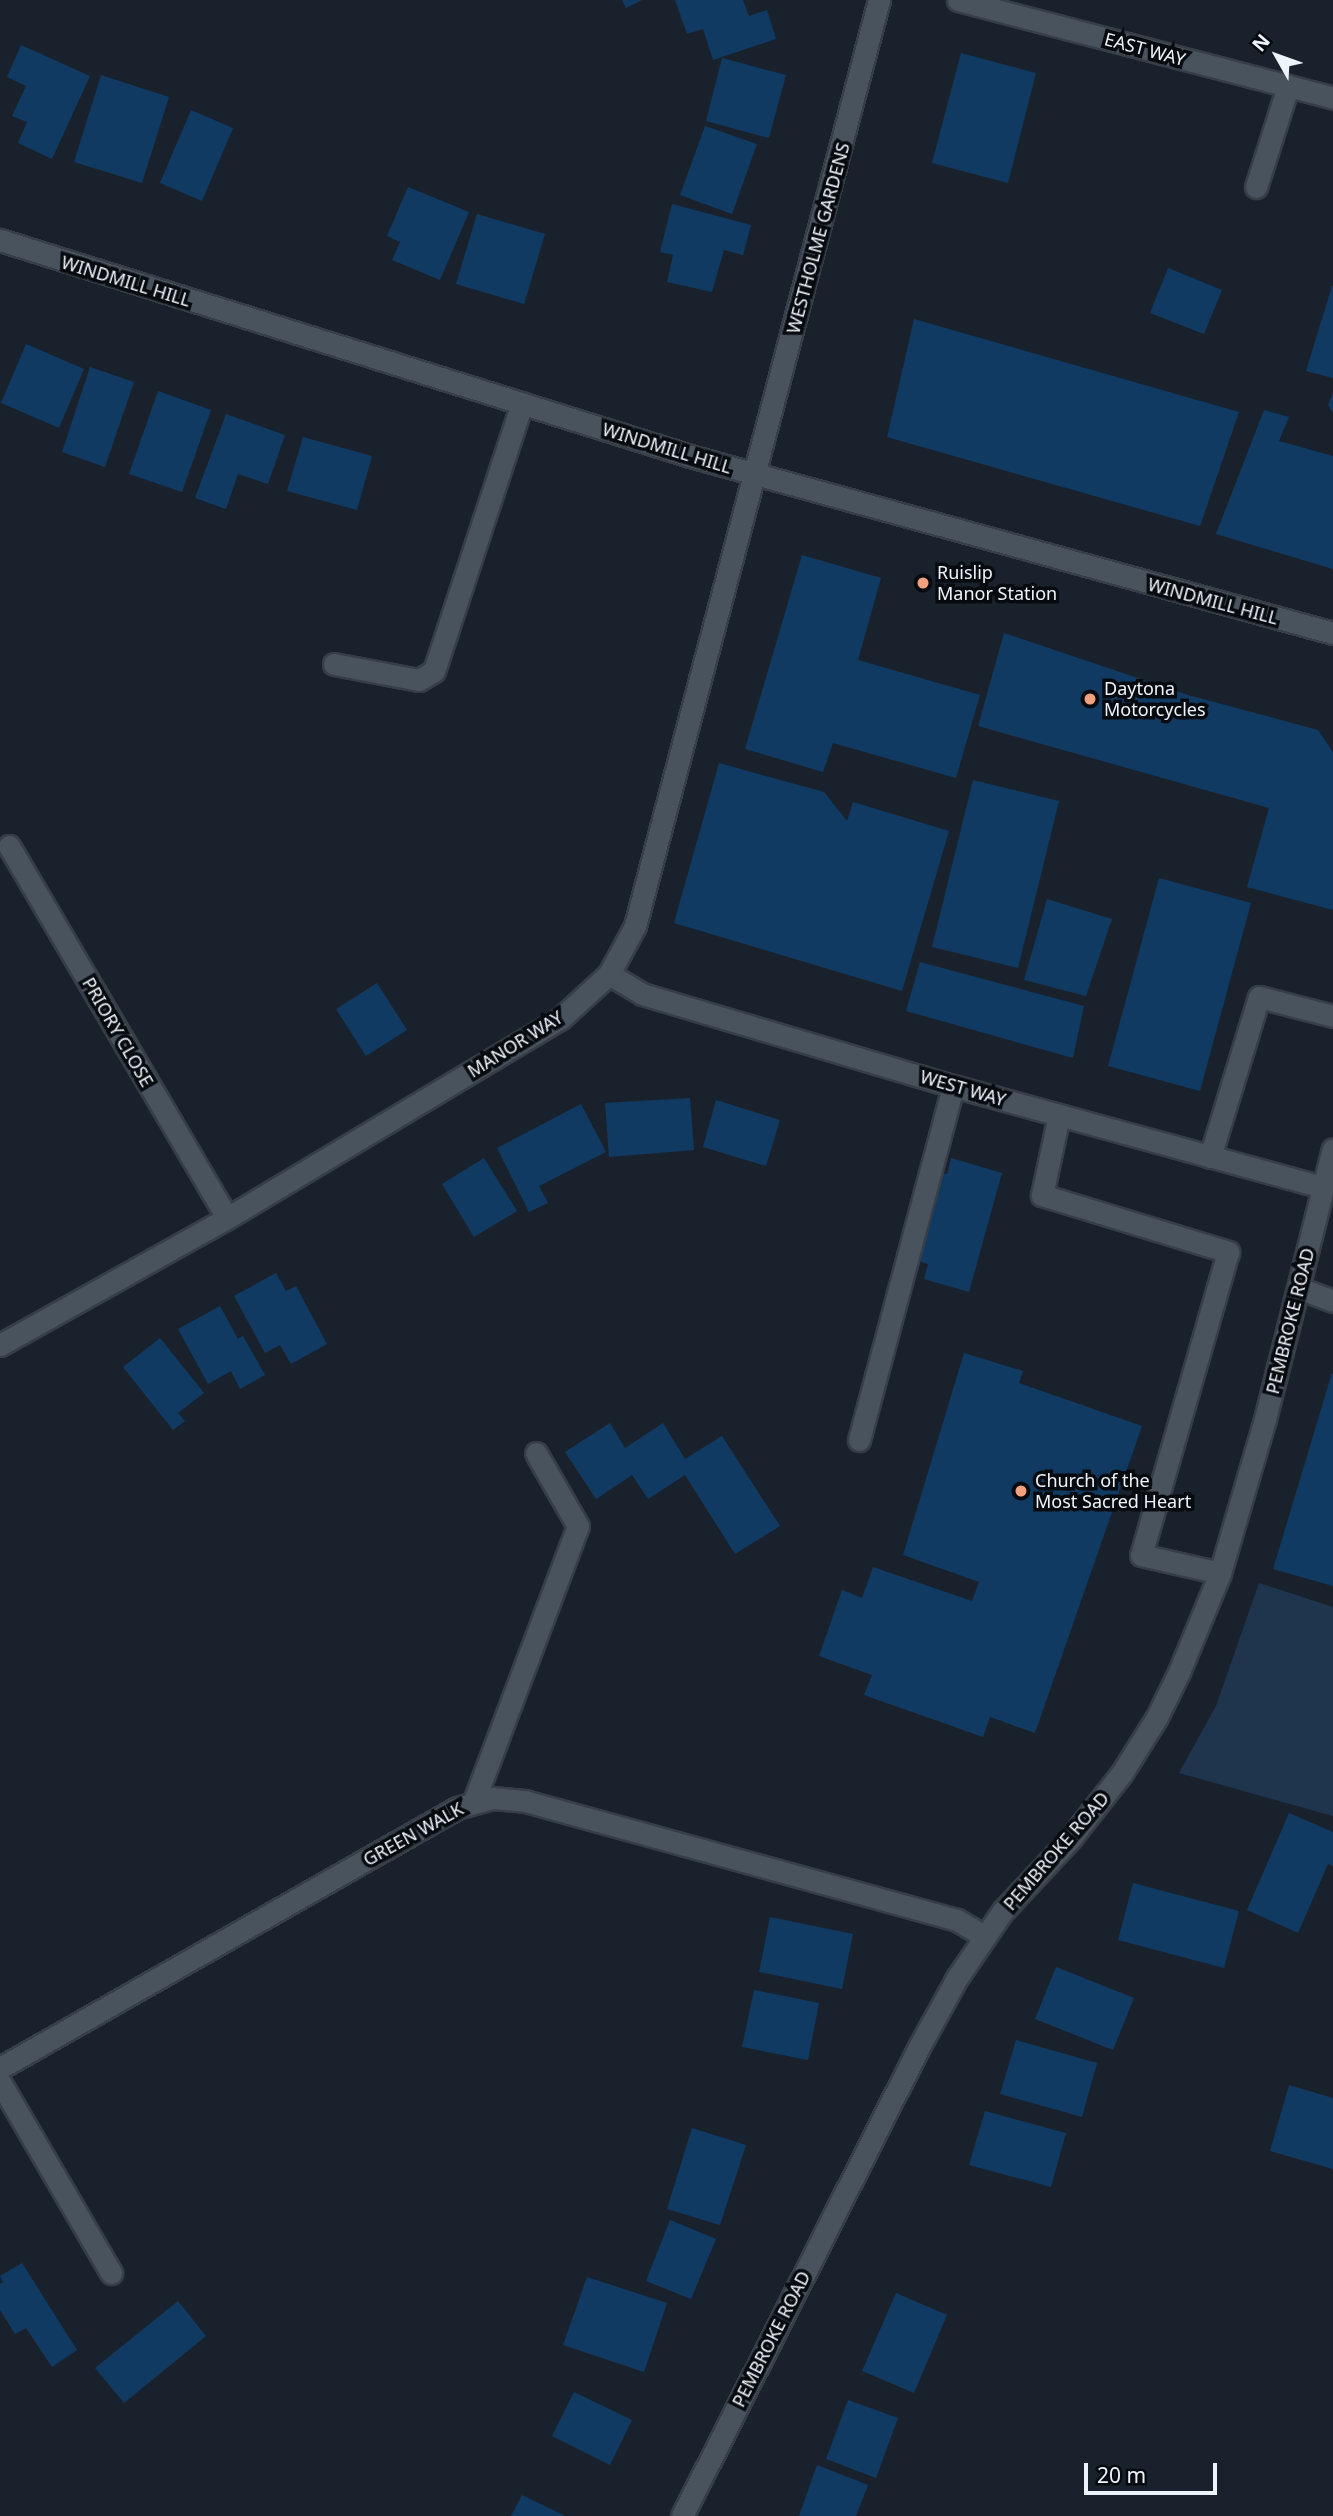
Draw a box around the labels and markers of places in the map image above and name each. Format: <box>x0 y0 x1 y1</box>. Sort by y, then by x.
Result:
place label: Ruislip Manor Station <box>937 562 1057 604</box>
marker: Ruislip Manor Station <box>915 575 931 591</box>
place label: Daytona Motorcycles <box>1104 678 1206 720</box>
marker: Daytona Motorcycles <box>1082 691 1098 707</box>
place label: Church of the Most Sacred Heart <box>1035 1470 1191 1512</box>
marker: Church of the Most Sacred Heart <box>1013 1483 1029 1499</box>

